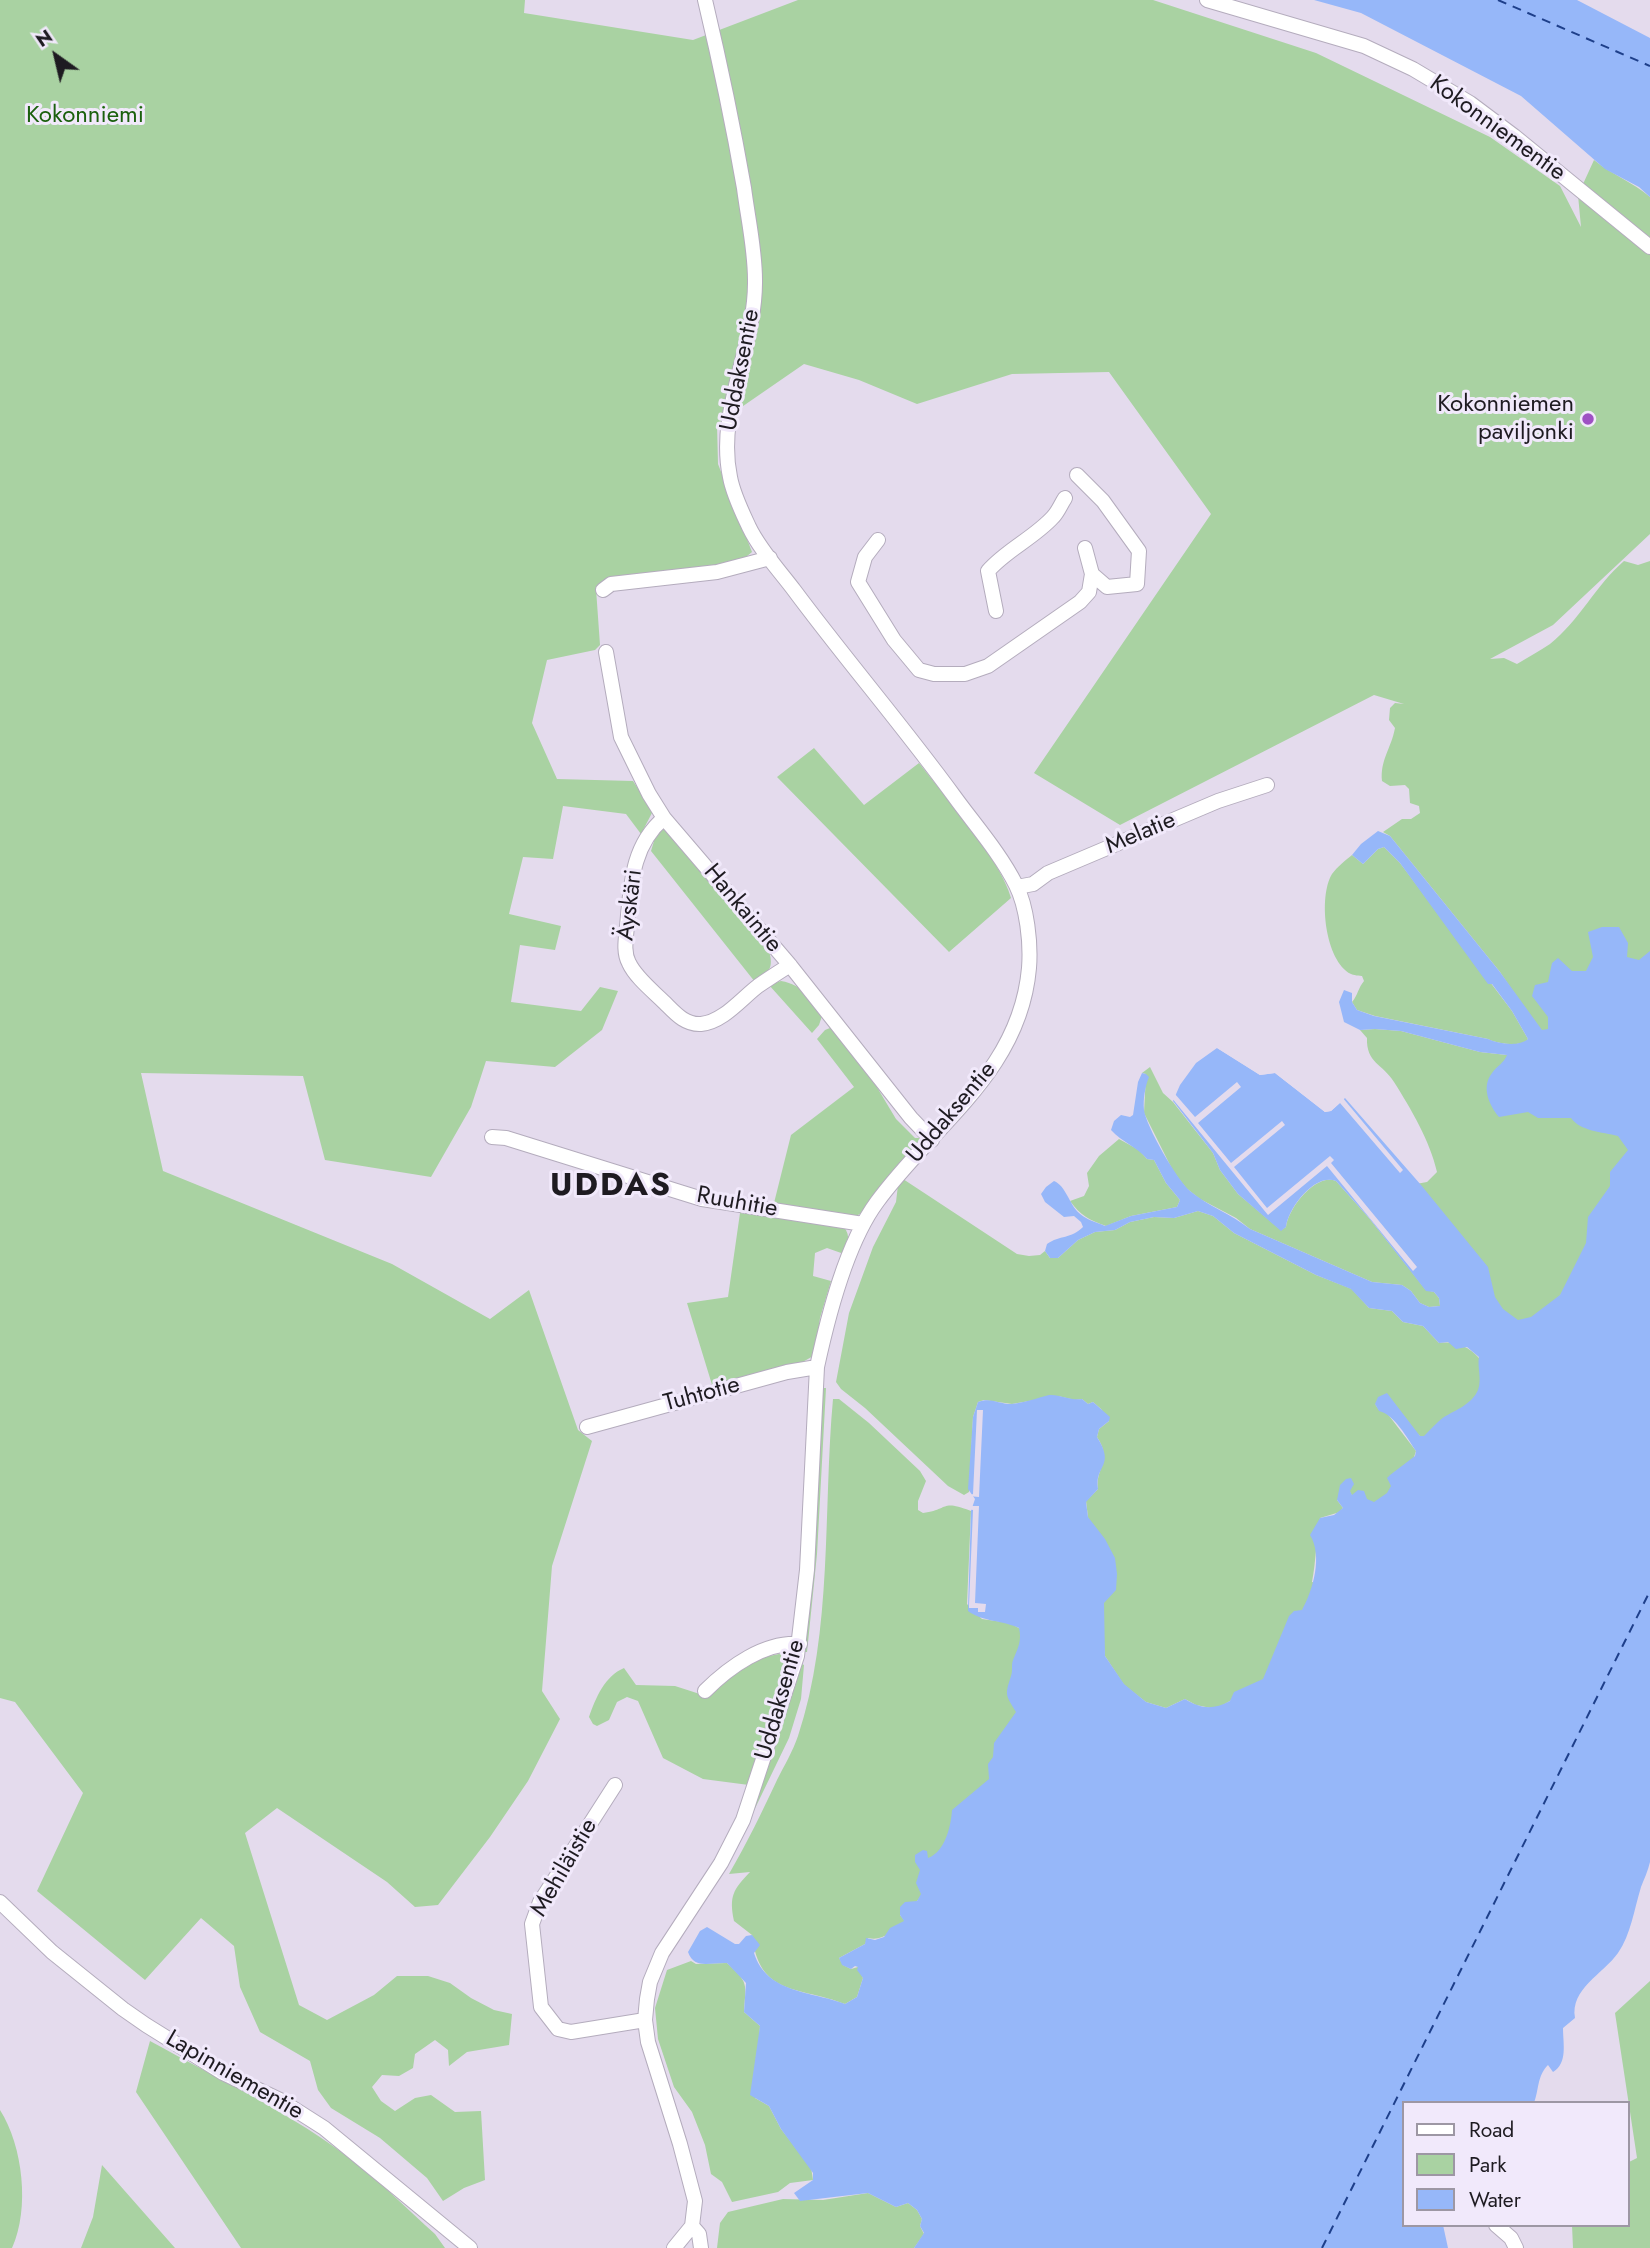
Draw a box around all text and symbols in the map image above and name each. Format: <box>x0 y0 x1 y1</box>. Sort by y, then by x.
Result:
north arrow <box>21 21 91 91</box>
text: N <box>30 23 58 54</box>
street label: Kokonniementie <box>1423 70 1571 188</box>
park label: Kokonniemi <box>26 102 144 130</box>
street label: Uddaksentie <box>715 307 767 433</box>
place label: Kokonniemen paviljonki <box>1437 391 1574 447</box>
marker: Kokonniemen paviljonki <box>1580 411 1596 427</box>
street label: Melatie <box>1102 806 1180 862</box>
street label: Hankaintie <box>697 859 787 959</box>
street label: Äyskäri <box>612 868 650 942</box>
street label: Uddaksentie <box>901 1056 1003 1170</box>
district label: UDDAS <box>551 1168 671 1206</box>
street label: Ruuhitie <box>694 1182 780 1224</box>
street label: Tuhtotie <box>661 1371 743 1419</box>
street label: Uddaksentie <box>750 1637 812 1763</box>
street label: Mehiläistie <box>526 1814 604 1922</box>
street label: Lapinniementie <box>160 2025 308 2127</box>
legend <box>1402 2101 1629 2227</box>
text: Road <box>1469 2115 1514 2145</box>
text: Park <box>1469 2150 1506 2180</box>
text: Water <box>1469 2185 1521 2215</box>

